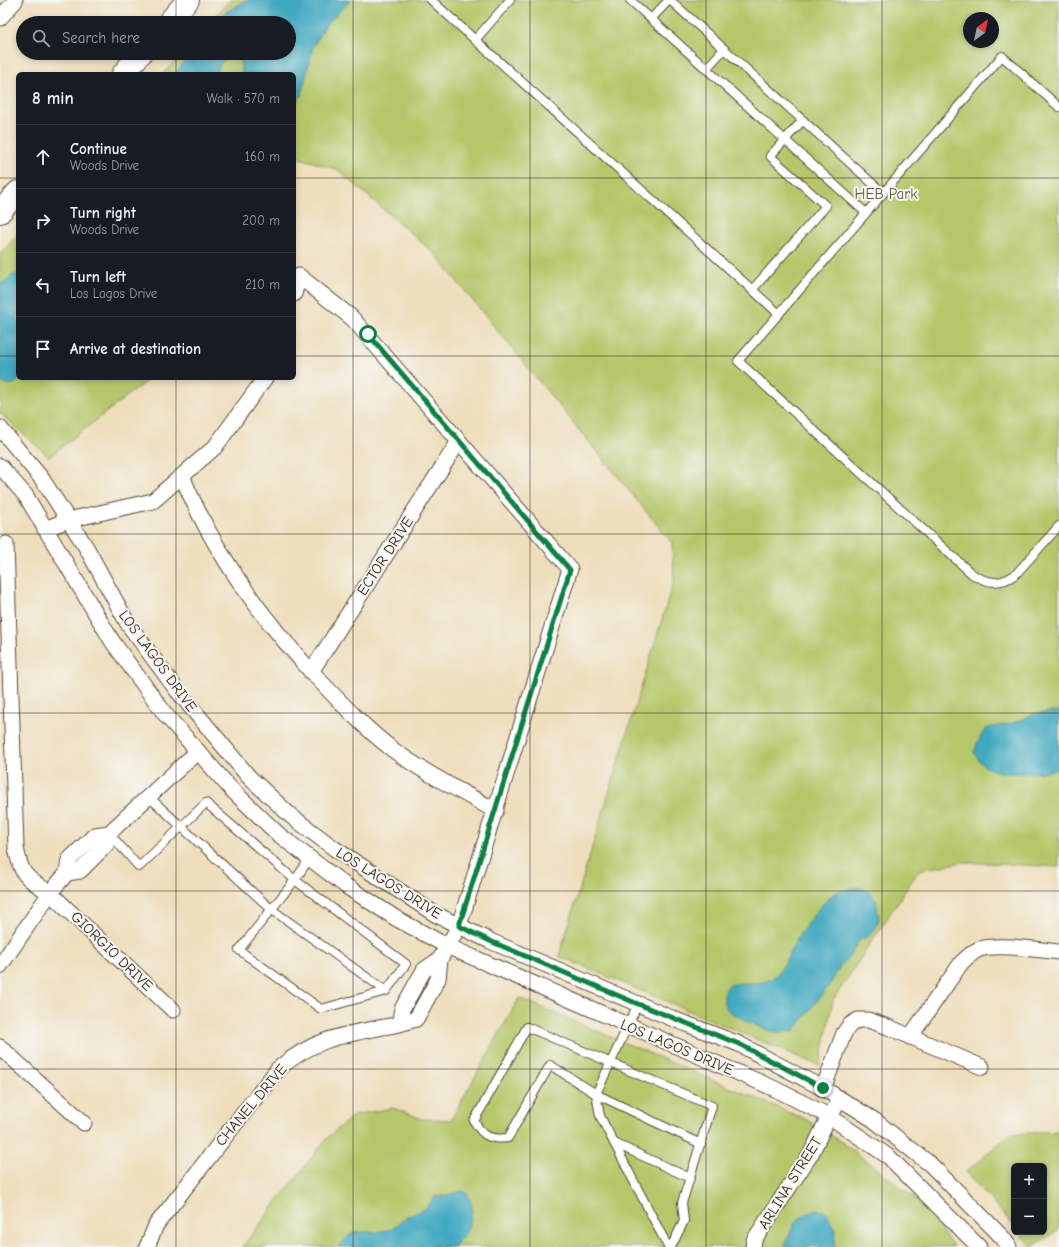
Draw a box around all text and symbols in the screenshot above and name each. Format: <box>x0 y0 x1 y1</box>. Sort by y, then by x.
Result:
north arrow <box>963 12 999 48</box>
search box <box>16 16 296 60</box>
icon: search <box>30 27 52 49</box>
text: Search here <box>62 29 140 47</box>
text: 8 min <box>32 89 74 108</box>
text: Walk · 570 m <box>207 91 280 106</box>
text: Continue <box>70 140 127 158</box>
icon: ahead <box>32 146 54 168</box>
text: 160 m <box>245 149 280 164</box>
text: Woods Drive <box>70 158 139 173</box>
park label: HEB Park <box>855 185 918 203</box>
text: Turn right <box>70 204 136 222</box>
icon: right <box>32 210 54 232</box>
text: 200 m <box>242 213 280 228</box>
text: Woods Drive <box>70 222 139 237</box>
text: Turn left <box>70 268 126 286</box>
icon: left <box>32 274 54 296</box>
text: 210 m <box>245 277 280 292</box>
text: Los Lagos Drive <box>70 286 157 301</box>
route start <box>359 325 377 343</box>
icon: arrive <box>32 338 54 360</box>
text: Arrive at destination <box>70 340 201 358</box>
street label: ECTOR DRIVE <box>353 513 417 599</box>
street label: LOS LAGOS DRIVE <box>115 607 201 715</box>
street label: LOS LAGOS DRIVE <box>333 843 445 923</box>
street label: GIORGIO DRIVE <box>67 907 157 995</box>
street label: LOS LAGOS DRIVE <box>618 1015 736 1079</box>
street label: CHANEL DRIVE <box>211 1060 291 1150</box>
route end <box>814 1079 832 1097</box>
street label: ARLINA STREET <box>754 1133 826 1233</box>
map controls <box>1011 1163 1047 1235</box>
button: + <box>1011 1163 1047 1199</box>
button: − <box>1011 1199 1047 1235</box>

